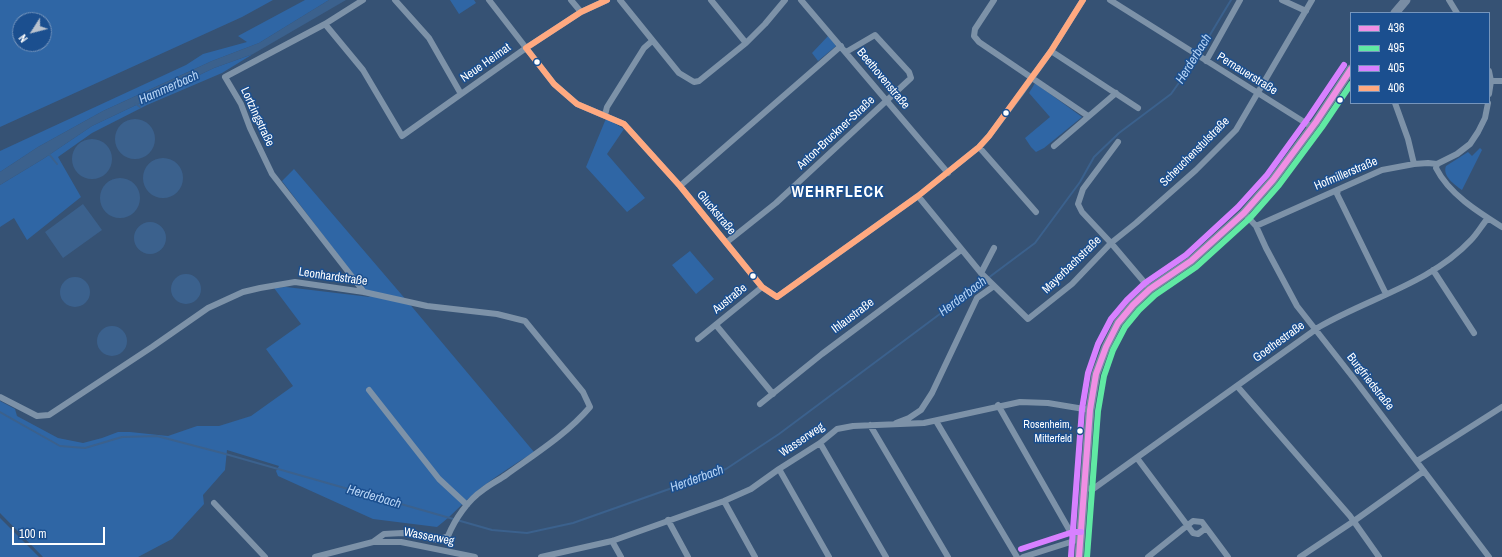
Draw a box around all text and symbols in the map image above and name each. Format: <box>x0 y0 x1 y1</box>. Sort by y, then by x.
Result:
north arrow <box>12 12 52 52</box>
legend <box>1350 12 1490 104</box>
text: 436 <box>1388 20 1404 36</box>
water label: Herderbach <box>1173 31 1215 87</box>
text: N <box>16 32 31 45</box>
street label: Neue Heimat <box>458 40 514 86</box>
text: 495 <box>1388 40 1404 56</box>
street label: Beethovenstraße <box>853 46 913 112</box>
street label: Pernauerstraße <box>1214 50 1280 98</box>
unlabelled marker <box>532 57 542 67</box>
text: 405 <box>1388 60 1404 76</box>
water label: Hammerbach <box>137 68 201 108</box>
text: 406 <box>1388 80 1404 96</box>
street label: Lortzingstraße <box>237 85 277 149</box>
street label: Anton-Bruckner-Straße <box>794 93 878 173</box>
unlabelled marker <box>1335 95 1345 105</box>
unlabelled marker <box>1001 108 1011 118</box>
street label: Scheuchenstulstraße <box>1157 114 1233 190</box>
street label: Hofmillerstraße <box>1312 154 1380 194</box>
district label: WEHRFLECK <box>792 183 884 203</box>
street label: Gluckstraße <box>693 188 739 238</box>
street label: Mayerbachstraße <box>1039 233 1105 297</box>
street label: Leonhardstraße <box>298 265 368 289</box>
unlabelled marker <box>748 271 758 281</box>
water label: Herderbach <box>936 274 990 320</box>
street label: Austraße <box>710 281 750 317</box>
street label: Ihlaustraße <box>829 295 877 337</box>
street label: Goethestraße <box>1250 318 1308 366</box>
street label: Burgfriedstraße <box>1343 351 1397 413</box>
place label: Rosenheim, Mitterfeld <box>1023 418 1072 444</box>
street label: Wasserweg <box>777 420 827 460</box>
marker: Rosenheim, Mitterfeld <box>1075 426 1085 436</box>
water label: Herderbach <box>668 462 726 496</box>
water label: Herderbach <box>345 482 403 512</box>
scale bar <box>14 519 107 545</box>
street label: Wasserweg <box>403 525 455 549</box>
text: 100 m <box>19 526 46 542</box>

